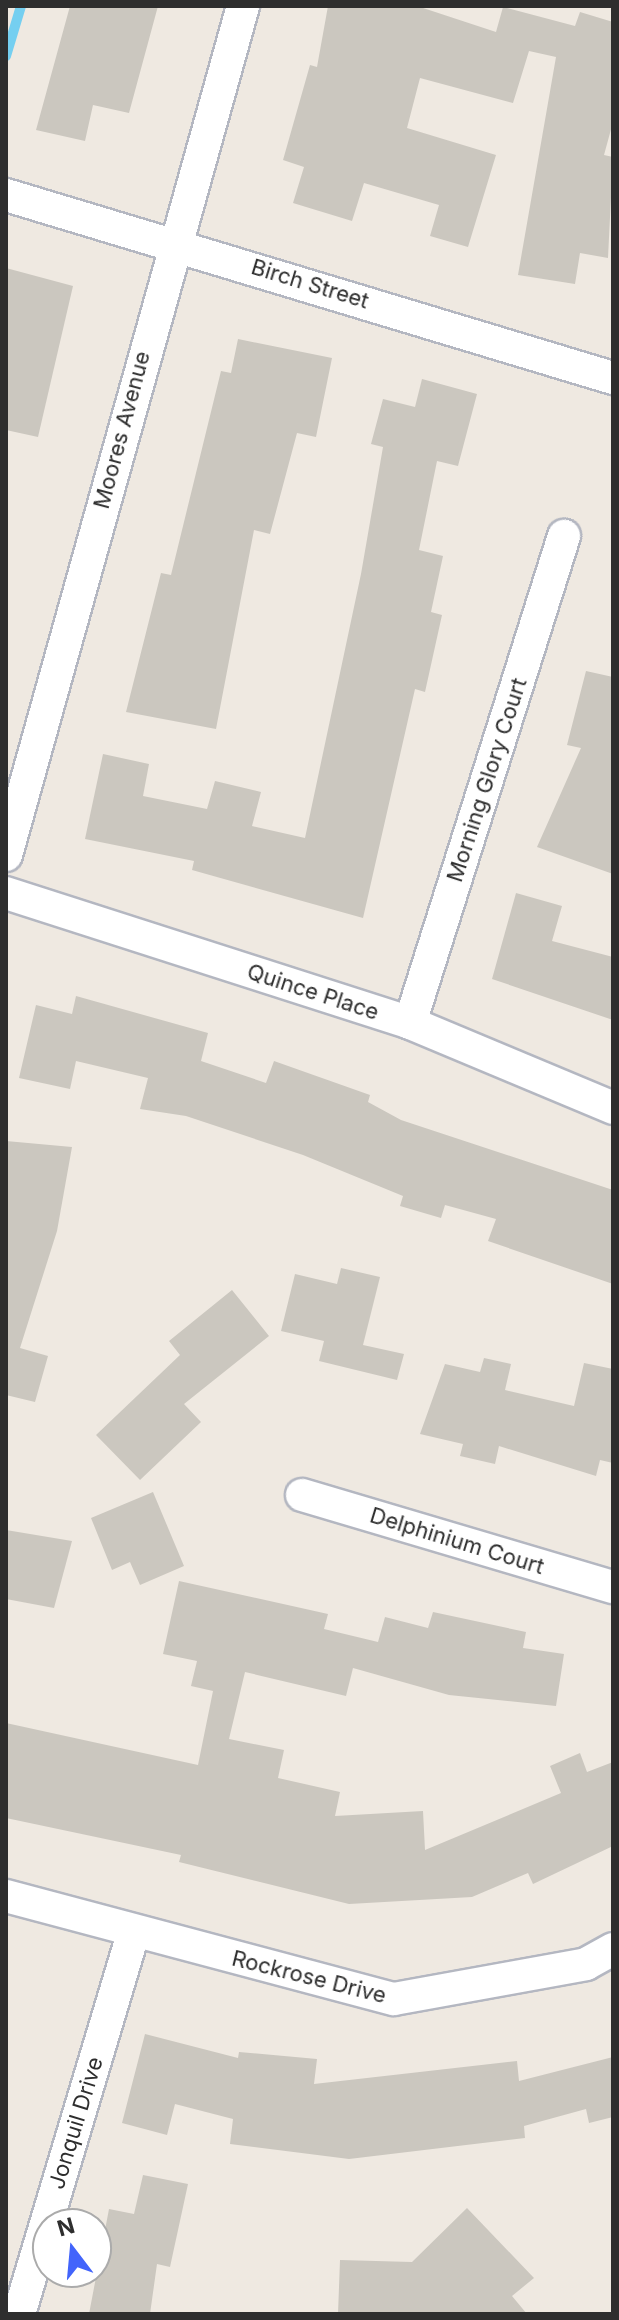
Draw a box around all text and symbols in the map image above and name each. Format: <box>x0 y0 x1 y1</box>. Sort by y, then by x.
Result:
street label: Birch Street <box>248 254 372 314</box>
street label: Moores Avenue <box>88 348 156 512</box>
street label: Morning Glory Court <box>442 675 532 885</box>
street label: Quince Place <box>244 958 382 1026</box>
street label: Delphinium Court <box>367 1502 547 1580</box>
street label: Rockrose Drive <box>229 1945 389 2009</box>
street label: Jonquil Drive <box>43 2054 109 2192</box>
north arrow <box>32 2208 112 2288</box>
text: N <box>54 2212 78 2242</box>

